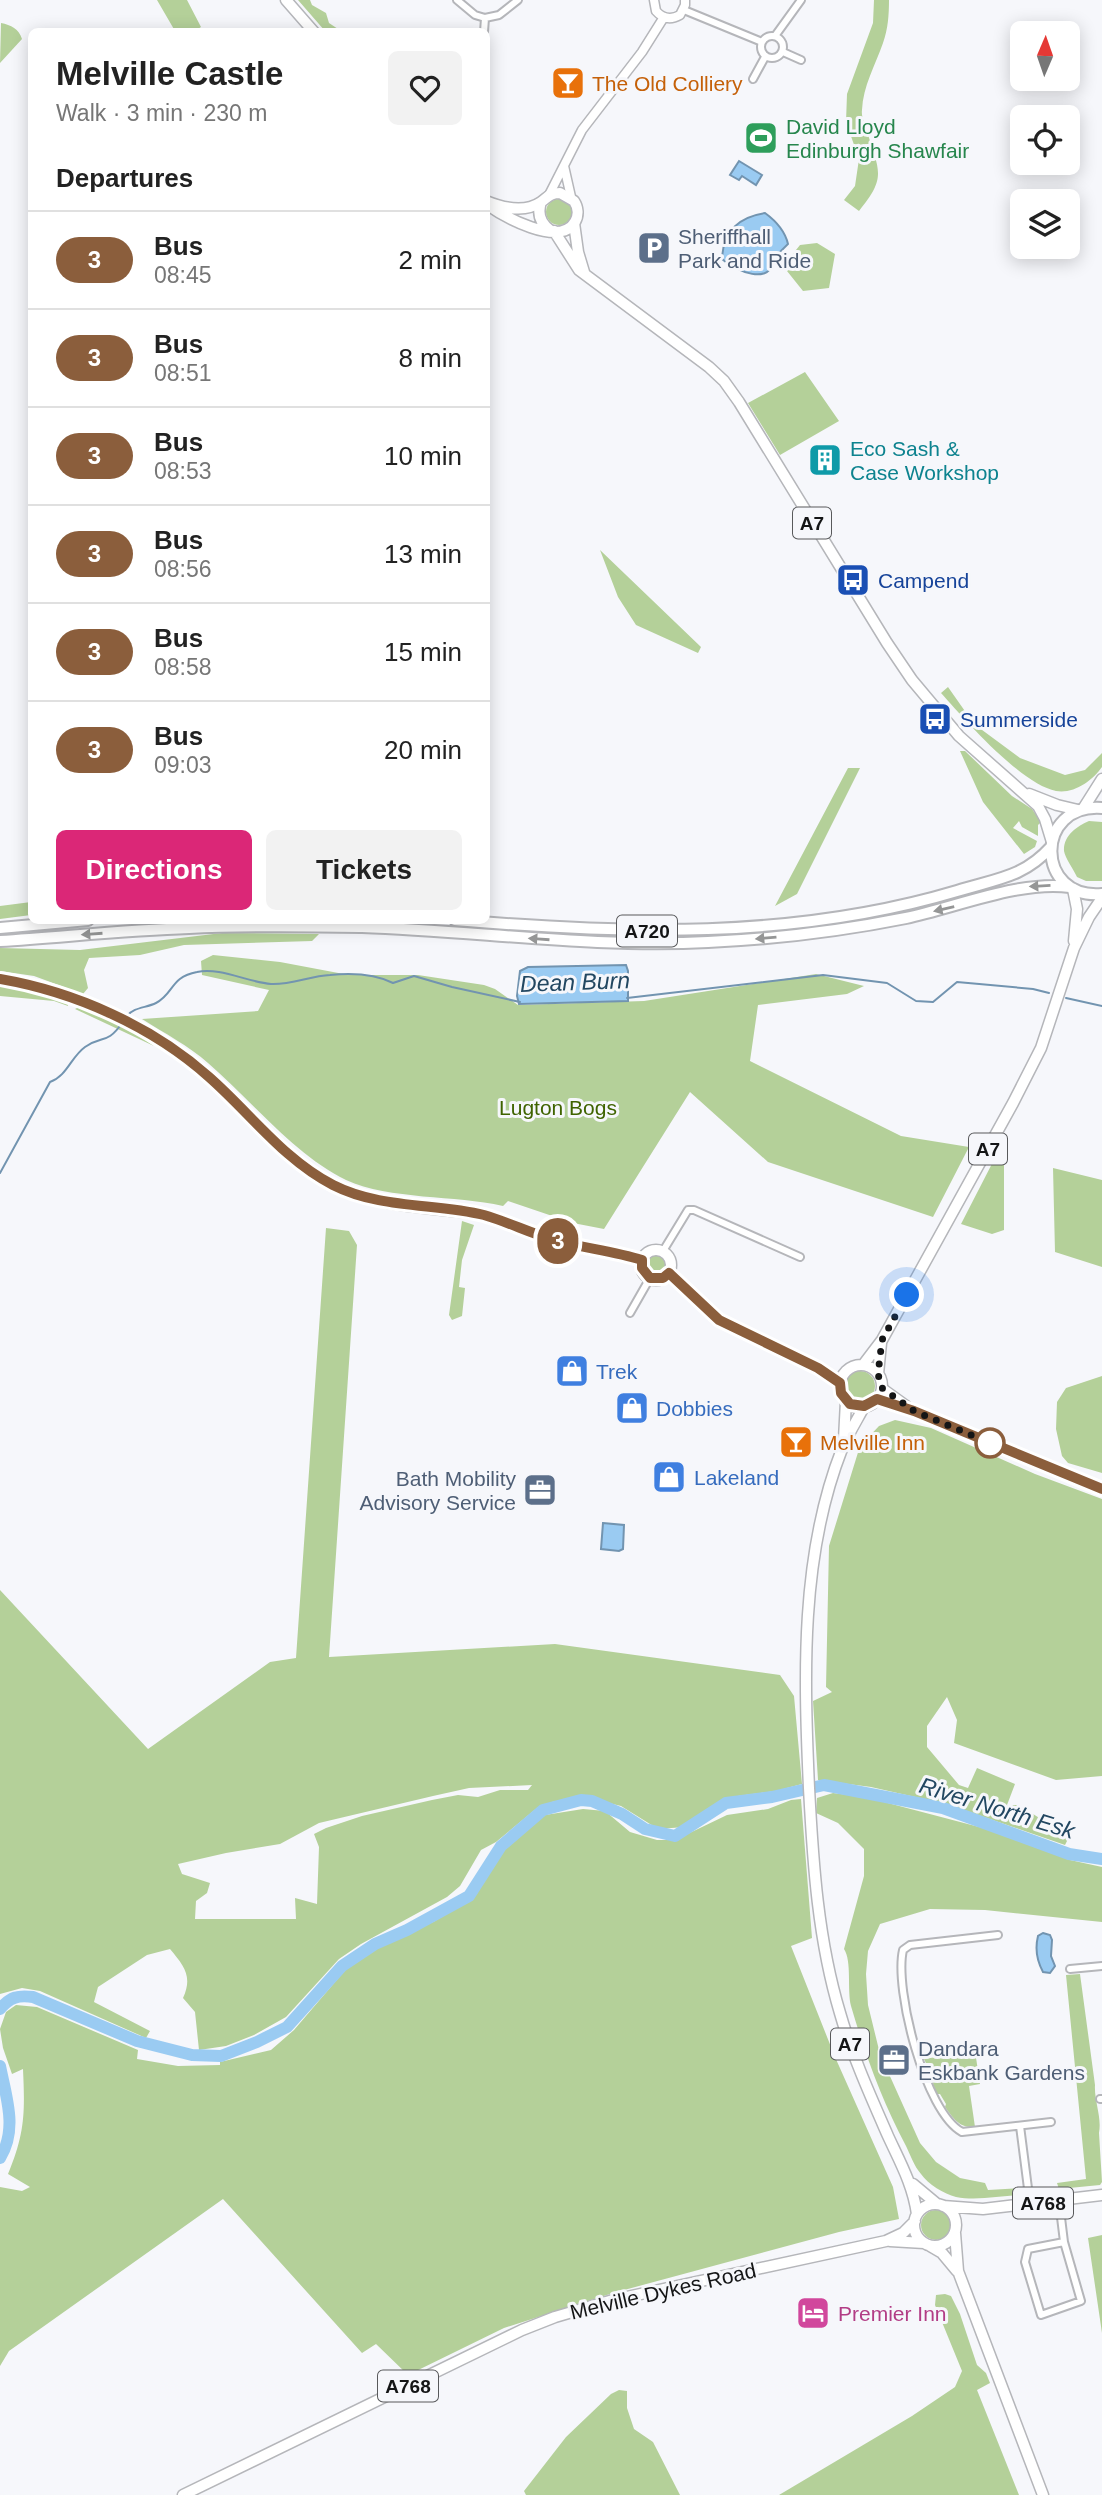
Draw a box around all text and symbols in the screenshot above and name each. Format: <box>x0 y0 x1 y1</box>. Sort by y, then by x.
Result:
north arrow <box>1010 21 1080 91</box>
map controls <box>1010 21 1080 259</box>
button: heart <box>388 51 462 125</box>
text: Melville Castle <box>56 55 283 92</box>
bar icon: The Old Colliery <box>549 64 587 102</box>
place label: The Old Colliery <box>592 72 743 95</box>
text: Walk · 3 min · 230 m <box>56 100 267 126</box>
button: locate <box>1010 105 1080 175</box>
place label: David Lloyd Edinburgh Shawfair <box>786 115 969 162</box>
sports icon: David Lloyd Edinburgh Shawfair <box>742 119 780 157</box>
text: Departures <box>56 163 193 193</box>
button: layers <box>1010 189 1080 259</box>
place label: Sheriffhall Park and Ride <box>678 225 811 272</box>
parking icon: Sheriffhall Park and Ride <box>635 229 673 267</box>
text: Bus <box>154 231 203 261</box>
text: 2 min <box>398 245 462 275</box>
text: 3 <box>88 246 101 273</box>
text: 08:45 <box>154 262 212 288</box>
text: Bus <box>154 329 203 359</box>
text: 8 min <box>398 343 462 373</box>
text: 3 <box>88 344 101 371</box>
text: 08:51 <box>154 360 212 386</box>
text: Bus <box>154 427 203 457</box>
place label: Eco Sash & Case Workshop <box>850 437 999 484</box>
text: 10 min <box>384 441 462 471</box>
building icon: Eco Sash & Case Workshop <box>806 441 844 479</box>
text: 3 <box>88 442 101 469</box>
text: 08:53 <box>154 458 212 484</box>
road number: A7 <box>793 508 831 538</box>
text: Bus <box>154 525 203 555</box>
text: 13 min <box>384 539 462 569</box>
text: 3 <box>88 540 101 567</box>
text: 08:56 <box>154 556 212 582</box>
bus stop icon: Campend <box>834 561 872 599</box>
place label: Campend <box>878 569 969 592</box>
text: Bus <box>154 623 203 653</box>
text: 15 min <box>384 637 462 667</box>
text: 3 <box>88 638 101 665</box>
text: 08:58 <box>154 654 212 680</box>
bus stop icon: Summerside <box>916 700 954 738</box>
place label: Summerside <box>960 708 1078 731</box>
text: Bus <box>154 721 203 751</box>
text: 20 min <box>384 735 462 765</box>
text: 3 <box>88 736 101 763</box>
text: 09:03 <box>154 752 212 778</box>
button: Directions <box>56 830 252 910</box>
button: Tickets <box>266 830 462 910</box>
one-way arrow <box>1028 881 1050 892</box>
one-way arrow <box>932 904 954 915</box>
road number: A720 <box>617 916 677 946</box>
one-way arrow <box>80 929 102 940</box>
one-way arrow <box>528 933 550 944</box>
one-way arrow <box>755 933 777 944</box>
water label: Dean Burn <box>520 967 630 997</box>
park label: Lugton Bogs <box>499 1096 617 1119</box>
road number: A7 <box>969 1134 1007 1164</box>
line badge: 3 <box>535 1218 581 1264</box>
text: 3 <box>551 1227 565 1254</box>
your location <box>889 1277 924 1312</box>
shop icon: Trek <box>553 1352 591 1390</box>
place label: Trek <box>596 1360 638 1383</box>
shop icon: Dobbies <box>613 1389 651 1427</box>
place label: Dobbies <box>656 1397 733 1420</box>
bar icon: Melville Inn <box>777 1423 815 1461</box>
unlabelled marker <box>975 1428 1005 1458</box>
place label: Melville Inn <box>820 1431 925 1454</box>
shop icon: Lakeland <box>650 1458 688 1496</box>
place label: Lakeland <box>694 1466 779 1489</box>
place label: Bath Mobility Advisory Service <box>360 1467 516 1514</box>
office icon: Bath Mobility Advisory Service <box>521 1471 559 1509</box>
water label: River North Esk <box>916 1772 1079 1844</box>
road number: A7 <box>831 2028 869 2060</box>
place label: Dandara Eskbank Gardens <box>918 2037 1085 2084</box>
office icon: Dandara Eskbank Gardens <box>875 2041 913 2079</box>
road number: A768 <box>1013 2188 1073 2218</box>
street label: Melville Dykes Road <box>568 2258 758 2324</box>
hotel icon: Premier Inn <box>794 2294 832 2332</box>
place label: Premier Inn <box>838 2302 947 2325</box>
road number: A768 <box>378 2370 438 2402</box>

